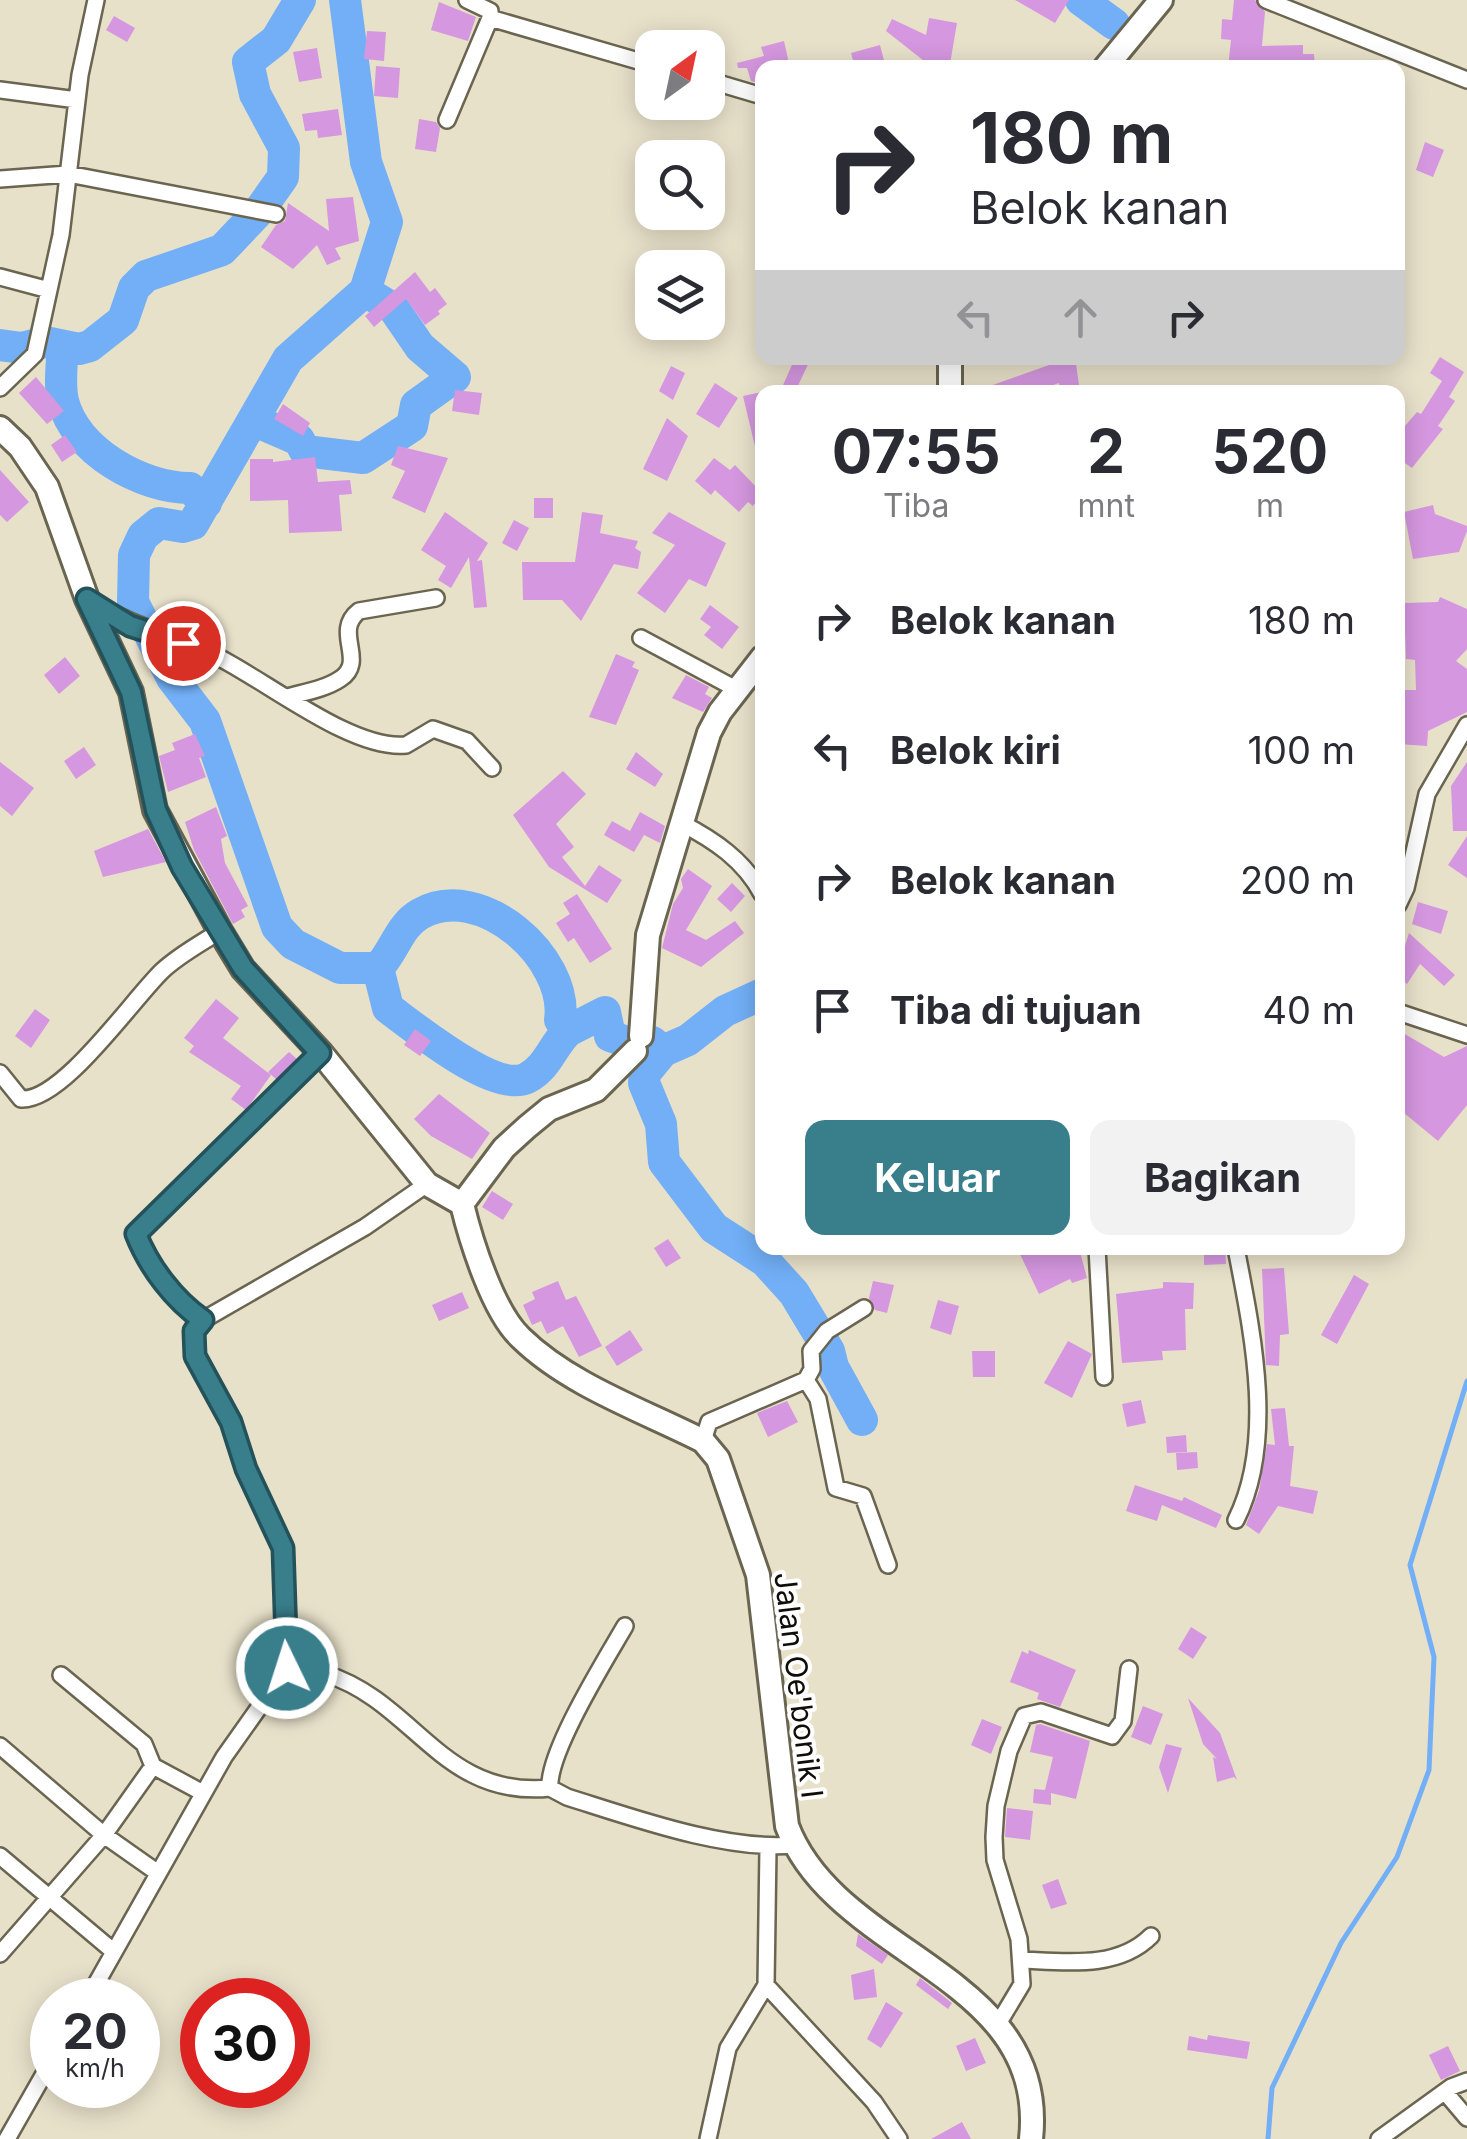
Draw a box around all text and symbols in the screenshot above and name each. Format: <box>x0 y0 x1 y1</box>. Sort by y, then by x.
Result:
north arrow <box>635 30 725 120</box>
map controls <box>635 30 725 340</box>
text: 180 m <box>970 95 1173 180</box>
icon: right <box>805 100 935 230</box>
button: search <box>635 140 725 230</box>
text: Belok kanan <box>970 180 1229 235</box>
button: layers <box>635 250 725 340</box>
icon: left <box>948 290 1003 345</box>
icon: ahead <box>1053 290 1108 345</box>
icon: right <box>1158 290 1213 345</box>
text: 07:55 <box>832 415 1001 487</box>
text: 2 <box>1087 415 1125 487</box>
text: 520 <box>1212 415 1328 487</box>
text: Tiba <box>883 486 949 525</box>
text: mnt <box>1077 486 1135 525</box>
text: m <box>1256 486 1284 525</box>
icon: right <box>805 593 860 648</box>
text: Belok kanan <box>890 597 1116 643</box>
text: 180 m <box>1248 597 1355 643</box>
pin <box>141 601 226 686</box>
icon: arrive <box>156 616 211 671</box>
icon: left <box>805 723 860 778</box>
text: Belok kiri <box>890 727 1061 773</box>
text: 100 m <box>1248 727 1355 773</box>
icon: right <box>805 853 860 908</box>
text: Belok kanan <box>890 857 1116 903</box>
text: 200 m <box>1240 857 1355 903</box>
icon: arrive <box>805 983 860 1038</box>
text: Tiba di tujuan <box>890 987 1142 1033</box>
text: 40 m <box>1263 987 1355 1033</box>
button: Keluar <box>805 1120 1070 1235</box>
button: Bagikan <box>1090 1120 1355 1235</box>
street label: Jalan Oe'bonik I <box>767 1570 831 1800</box>
position arrow <box>235 1616 339 1720</box>
speed limit sign: 30 <box>180 1978 310 2108</box>
text: 20 <box>62 2001 128 2061</box>
text: km/h <box>65 2053 125 2083</box>

